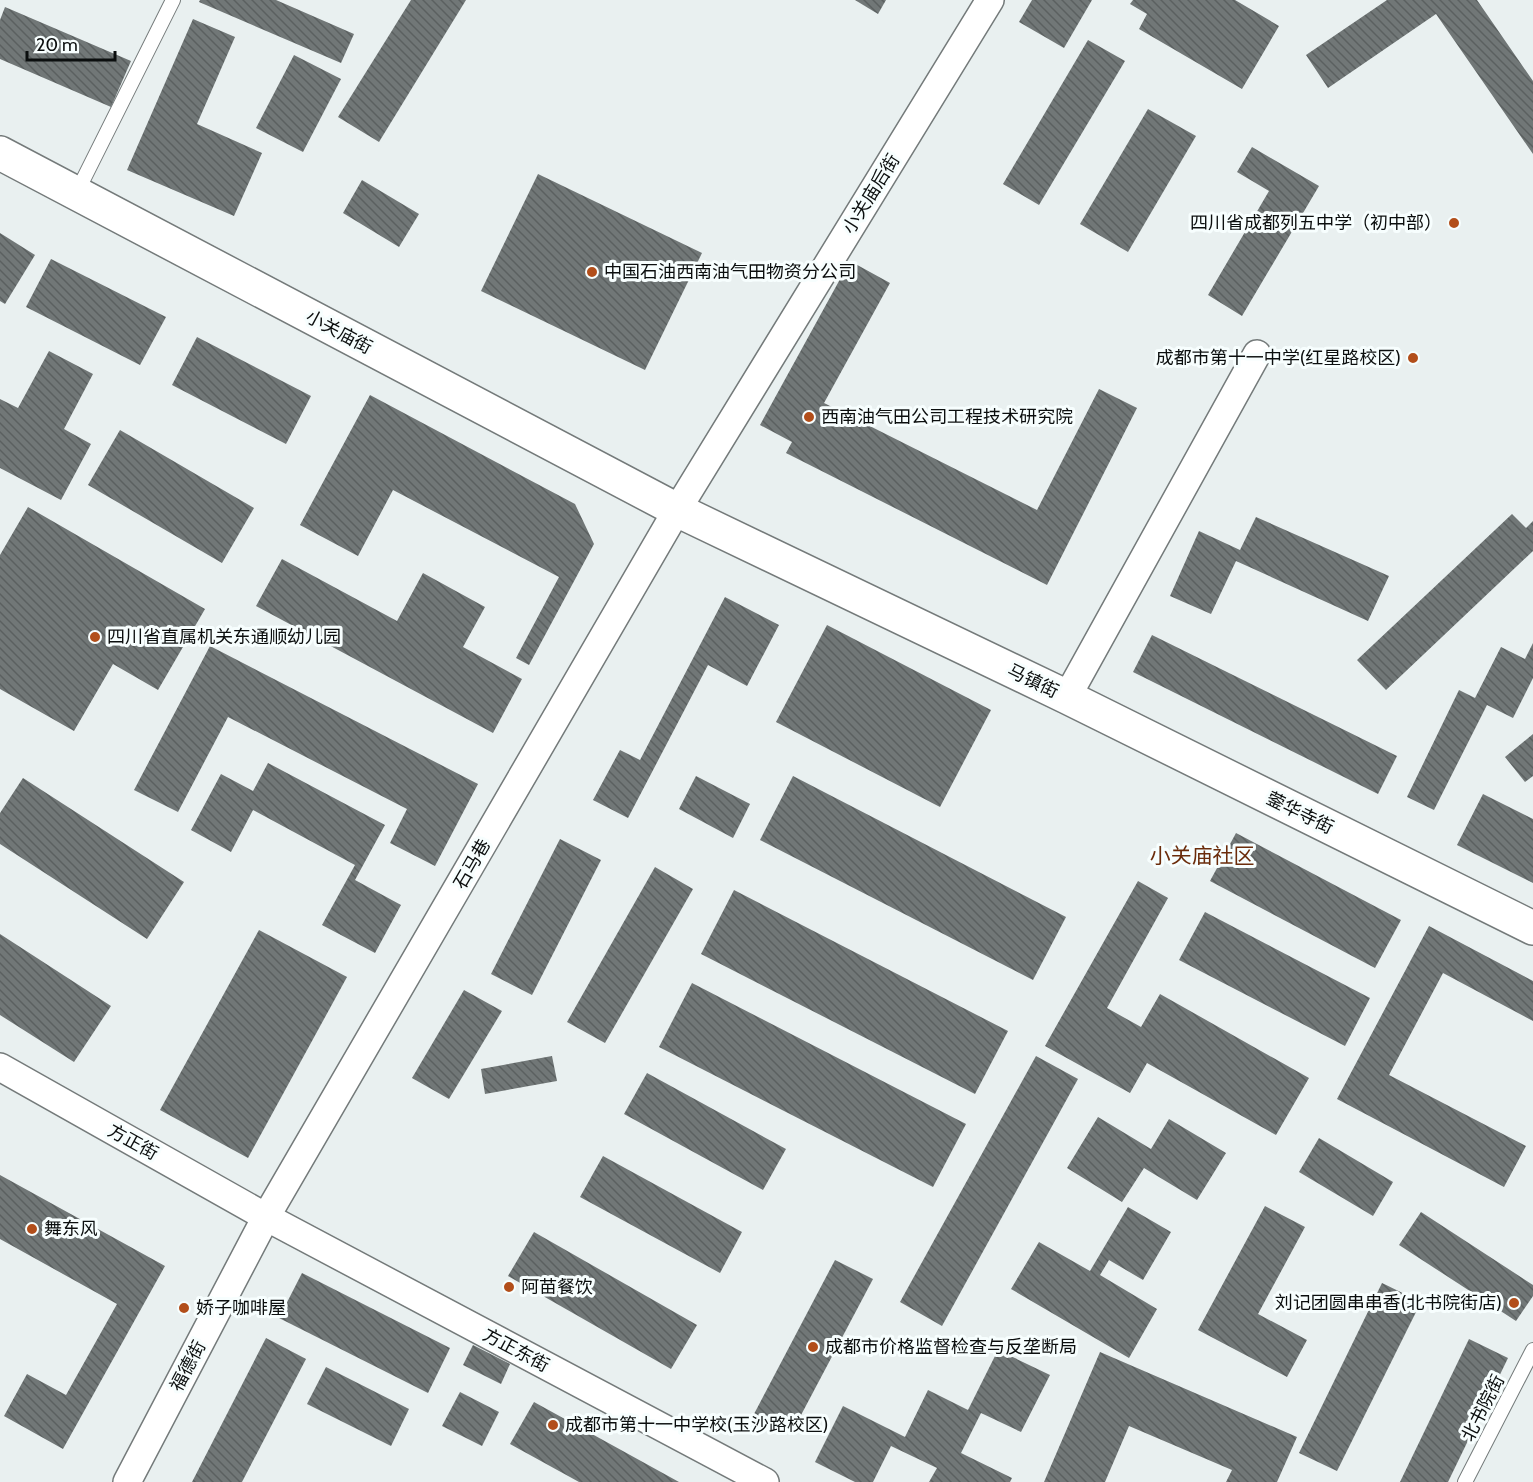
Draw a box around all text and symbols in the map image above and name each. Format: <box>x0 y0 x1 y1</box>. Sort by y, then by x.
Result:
scale bar <box>27 24 116 62</box>
text: 20 m <box>36 34 78 56</box>
street label: 小关庙后街 <box>838 150 904 238</box>
place label: 四川省成都列五中学（初中部） <box>1190 212 1442 234</box>
marker: 四川省成都列五中学（初中部） <box>1447 216 1461 230</box>
place label: 中国石油西南油气田物资分公司 <box>604 261 856 283</box>
marker: 中国石油西南油气田物资分公司 <box>585 265 599 279</box>
street label: 小关庙街 <box>302 305 376 359</box>
place label: 成都市第十一中学(红星路校区) <box>1156 347 1401 369</box>
marker: 成都市第十一中学(红星路校区) <box>1406 351 1420 365</box>
place label: 西南油气田公司工程技术研究院 <box>821 406 1073 428</box>
marker: 西南油气田公司工程技术研究院 <box>802 410 816 424</box>
place label: 四川省直属机关东通顺幼儿园 <box>107 626 341 648</box>
marker: 四川省直属机关东通顺幼儿园 <box>88 630 102 644</box>
street label: 马镇街 <box>1004 659 1062 703</box>
street label: 蓥华寺街 <box>1263 787 1337 839</box>
street label: 石马巷 <box>449 835 495 893</box>
district label: 小关庙社区 <box>1150 843 1255 868</box>
street label: 方正街 <box>104 1119 162 1165</box>
place label: 舞东风 <box>44 1218 98 1240</box>
marker: 舞东风 <box>25 1222 39 1236</box>
place label: 阿苗餐饮 <box>521 1276 593 1298</box>
marker: 阿苗餐饮 <box>502 1280 516 1294</box>
place label: 刘记团圆串串香(北书院街店) <box>1275 1292 1502 1314</box>
marker: 刘记团圆串串香(北书院街店) <box>1507 1296 1521 1310</box>
place label: 娇子咖啡屋 <box>196 1297 286 1319</box>
marker: 娇子咖啡屋 <box>177 1301 191 1315</box>
street label: 方正东街 <box>479 1323 553 1377</box>
place label: 成都市价格监督检查与反垄断局 <box>825 1336 1077 1358</box>
street label: 福德街 <box>166 1337 210 1395</box>
marker: 成都市价格监督检查与反垄断局 <box>806 1340 820 1354</box>
street label: 北书院街 <box>1457 1371 1509 1445</box>
place label: 成都市第十一中学校(玉沙路校区) <box>565 1414 828 1436</box>
marker: 成都市第十一中学校(玉沙路校区) <box>546 1418 560 1432</box>

